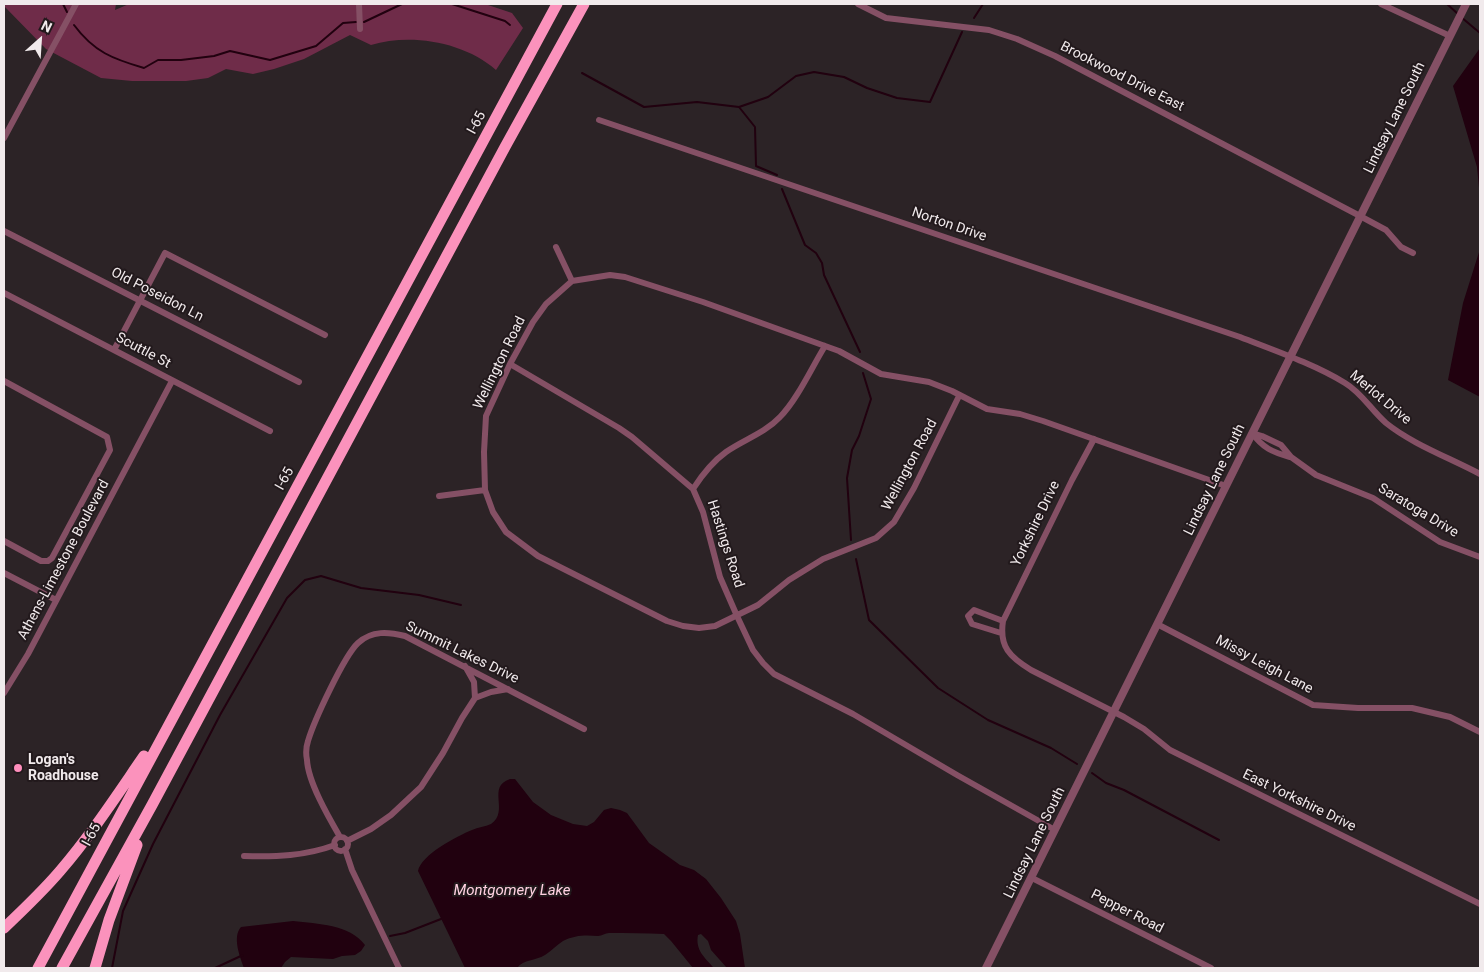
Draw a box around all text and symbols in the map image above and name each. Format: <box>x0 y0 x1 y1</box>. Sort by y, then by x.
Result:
north arrow <box>15 15 65 65</box>
text: N <box>39 17 55 36</box>
street label: Brookwood Drive East <box>1057 39 1187 115</box>
street label: Lindsay Lane South <box>1361 60 1429 176</box>
street label: I-65 <box>464 109 490 137</box>
street label: Norton Drive <box>909 204 989 246</box>
street label: Old Poseidon Ln <box>108 264 206 326</box>
street label: Wellington Road <box>470 314 530 412</box>
street label: Scuttle St <box>113 330 173 372</box>
street label: Merlot Drive <box>1346 367 1414 429</box>
street label: Wellington Road <box>879 416 941 514</box>
street label: Lindsay Lane South <box>1181 422 1249 538</box>
street label: I-65 <box>272 465 298 493</box>
street label: Athens-Limestone Boulevard <box>15 477 113 643</box>
street label: Yorkshire Drive <box>1008 478 1064 570</box>
street label: Saratoga Drive <box>1375 480 1461 542</box>
street label: Hastings Road <box>703 498 747 590</box>
street label: Summit Lakes Drive <box>403 618 521 688</box>
street label: Missy Leigh Lane <box>1212 632 1316 698</box>
place label: Logan's Roadhouse <box>28 752 99 784</box>
marker: Logan's Roadhouse <box>12 762 24 774</box>
street label: East Yorkshire Drive <box>1240 766 1358 836</box>
street label: Lindsay Lane South <box>1001 785 1069 901</box>
street label: I-65 <box>79 821 105 849</box>
water label: Montgomery Lake <box>453 882 571 900</box>
street label: Pepper Road <box>1088 886 1166 938</box>

